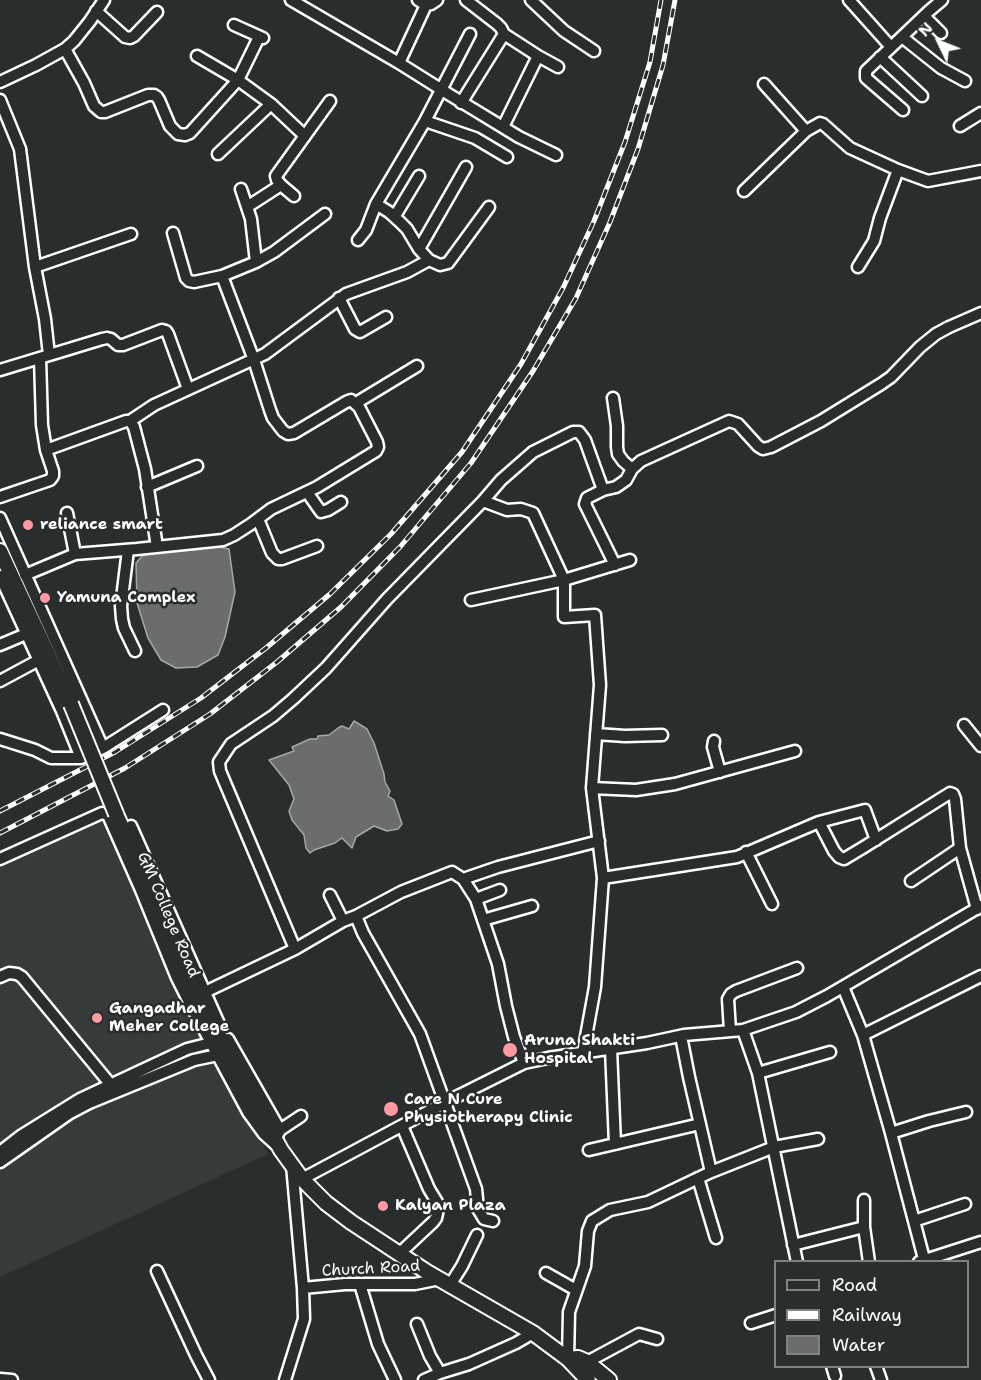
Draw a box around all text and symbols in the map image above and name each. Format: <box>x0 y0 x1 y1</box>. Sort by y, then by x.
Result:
north arrow <box>909 12 969 72</box>
text: N <box>913 18 937 41</box>
place label: reliance smart <box>40 515 163 535</box>
marker: reliance smart <box>21 518 35 532</box>
place label: Yamuna Complex <box>57 588 195 608</box>
marker: Yamuna Complex <box>38 591 52 605</box>
street label: GM College Road <box>133 849 203 981</box>
place label: Gangadhar Meher College <box>109 999 229 1037</box>
marker: Gangadhar Meher College <box>90 1011 104 1025</box>
place label: Aruna Shakti Hospital <box>524 1031 635 1069</box>
marker: Aruna Shakti Hospital <box>501 1041 519 1059</box>
place label: Care N Cure Physiotherapy Clinic <box>404 1090 573 1128</box>
marker: Care N Cure Physiotherapy Clinic <box>382 1100 400 1118</box>
place label: Kalyan Plaza <box>395 1196 506 1216</box>
marker: Kalyan Plaza <box>376 1199 390 1213</box>
street label: Church Road <box>321 1257 421 1281</box>
legend <box>774 1260 969 1368</box>
text: Road <box>832 1273 877 1297</box>
text: Railway <box>832 1303 902 1327</box>
text: Water <box>832 1333 885 1357</box>

